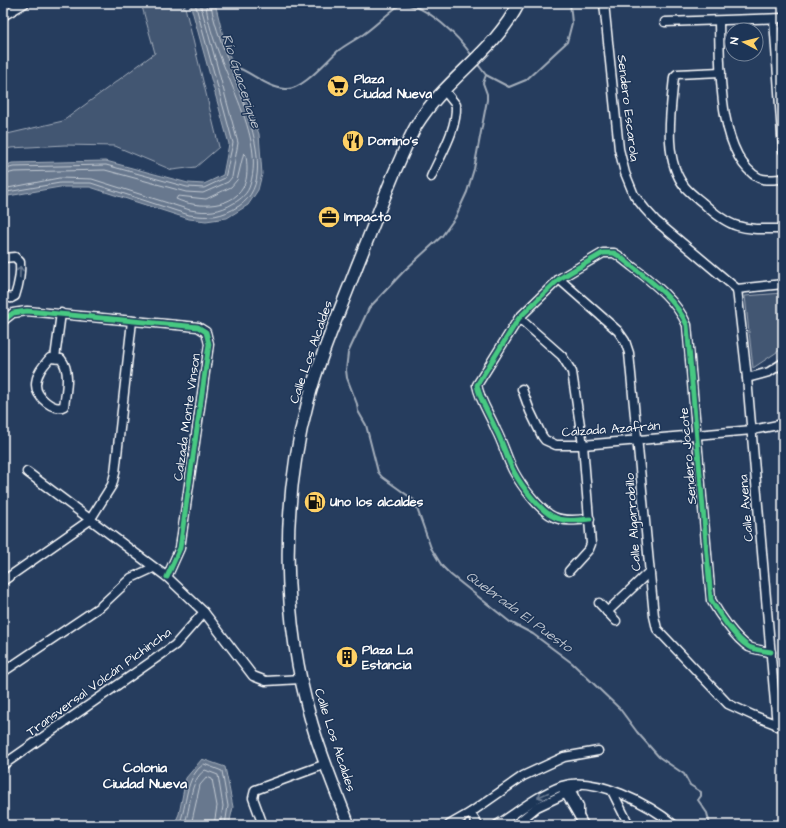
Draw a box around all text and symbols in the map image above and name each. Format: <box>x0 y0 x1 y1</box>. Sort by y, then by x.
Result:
north arrow <box>724 22 764 62</box>
water label: Río Guacerique <box>216 31 266 132</box>
text: N <box>727 36 742 45</box>
street label: Sendero Escarola <box>613 54 644 163</box>
place label: Plaza Ciudad Nueva <box>354 70 432 103</box>
supermarket icon: Plaza Ciudad Nueva <box>325 73 351 99</box>
restaurant icon: Domino's <box>340 128 366 154</box>
place label: Domino's <box>368 132 419 150</box>
office icon: Impacto <box>316 204 342 230</box>
place label: Impacto <box>344 208 391 227</box>
one-way arrow <box>17 266 24 279</box>
street label: Calle Los Alcaldes <box>285 298 337 406</box>
street label: Calzada Monte Vinson <box>169 352 205 482</box>
street label: Sendero Jocote <box>675 407 701 505</box>
street label: Calzada Azafrán <box>561 417 661 441</box>
street label: Calle Algarrobillo <box>621 472 646 572</box>
street label: Calle Avena <box>734 473 758 542</box>
fuel station icon: Uno los alcaldes <box>302 489 328 515</box>
place label: Uno los alcaldes <box>329 493 424 511</box>
water label: Quebrada El Puesto <box>462 566 577 658</box>
street label: Transversal Volcán Pichincha <box>23 623 175 741</box>
place label: Plaza La Estancia <box>362 641 413 674</box>
building icon: Plaza La Estancia <box>334 644 360 670</box>
street label: Calle Los Alcaldes <box>310 686 360 794</box>
district label: Colonia Ciudad Nueva <box>103 758 188 794</box>
one-way arrow <box>537 792 549 799</box>

